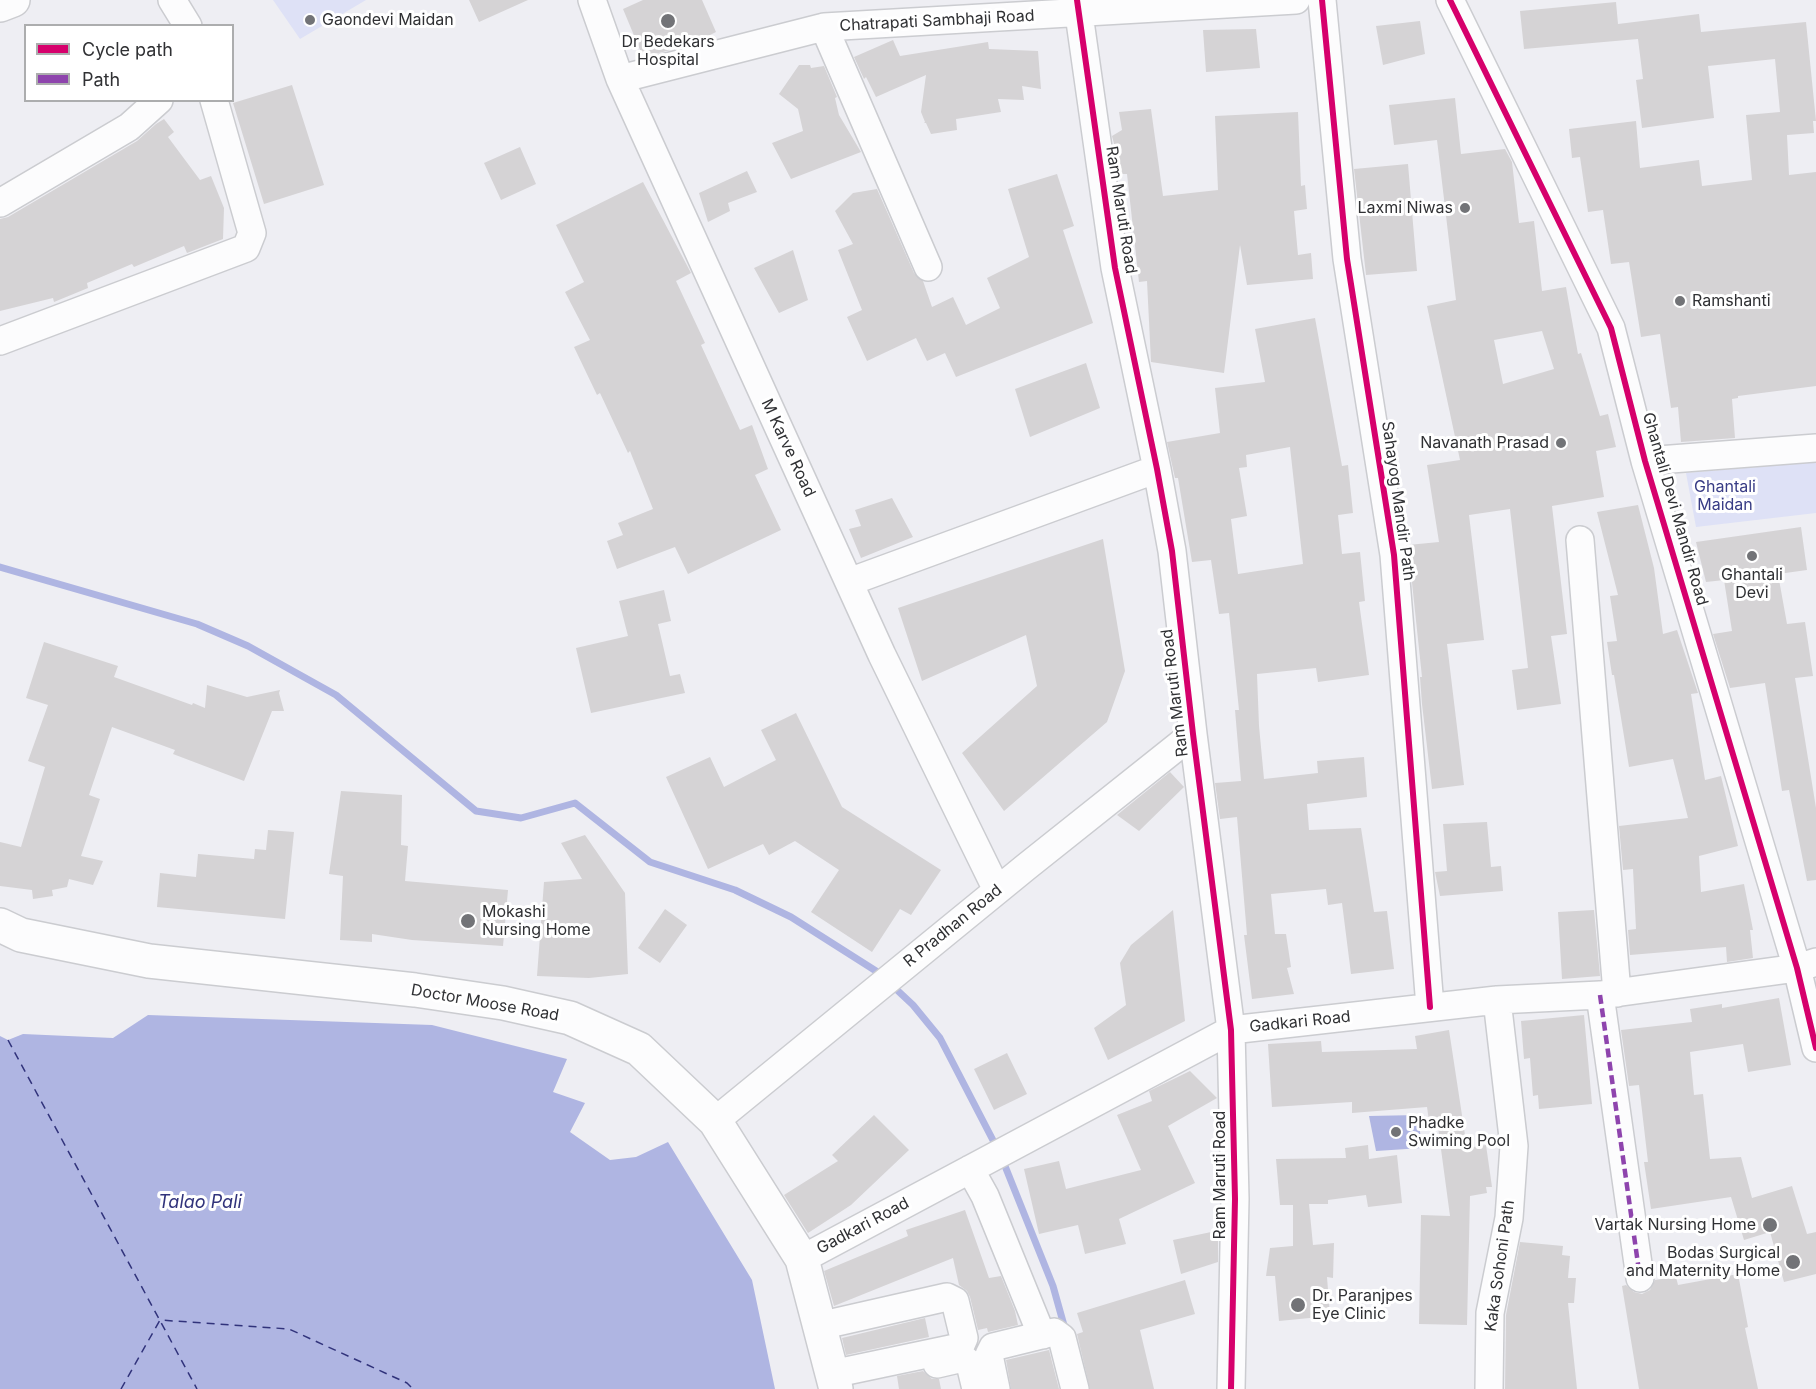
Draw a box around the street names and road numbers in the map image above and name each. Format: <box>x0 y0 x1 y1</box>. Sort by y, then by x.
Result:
street label: Chatrapati Sambhaji Road <box>839 6 1035 36</box>
street label: Ram Maruti Road <box>1101 145 1141 275</box>
street label: M Karve Road <box>757 396 819 500</box>
street label: Ghantali Devi Mandir Road <box>1638 410 1712 608</box>
street label: Sahayog Mandir Path <box>1377 420 1419 582</box>
street label: Ram Maruti Road <box>1158 628 1192 758</box>
street label: R Pradhan Road <box>900 881 1006 971</box>
street label: Doctor Moose Road <box>409 981 561 1025</box>
street label: Gadkari Road <box>1248 1007 1352 1037</box>
street label: Ram Maruti Road <box>1210 1111 1230 1239</box>
street label: Gadkari Road <box>814 1194 912 1258</box>
street label: Kaka Sohoni Path <box>1481 1199 1519 1333</box>

